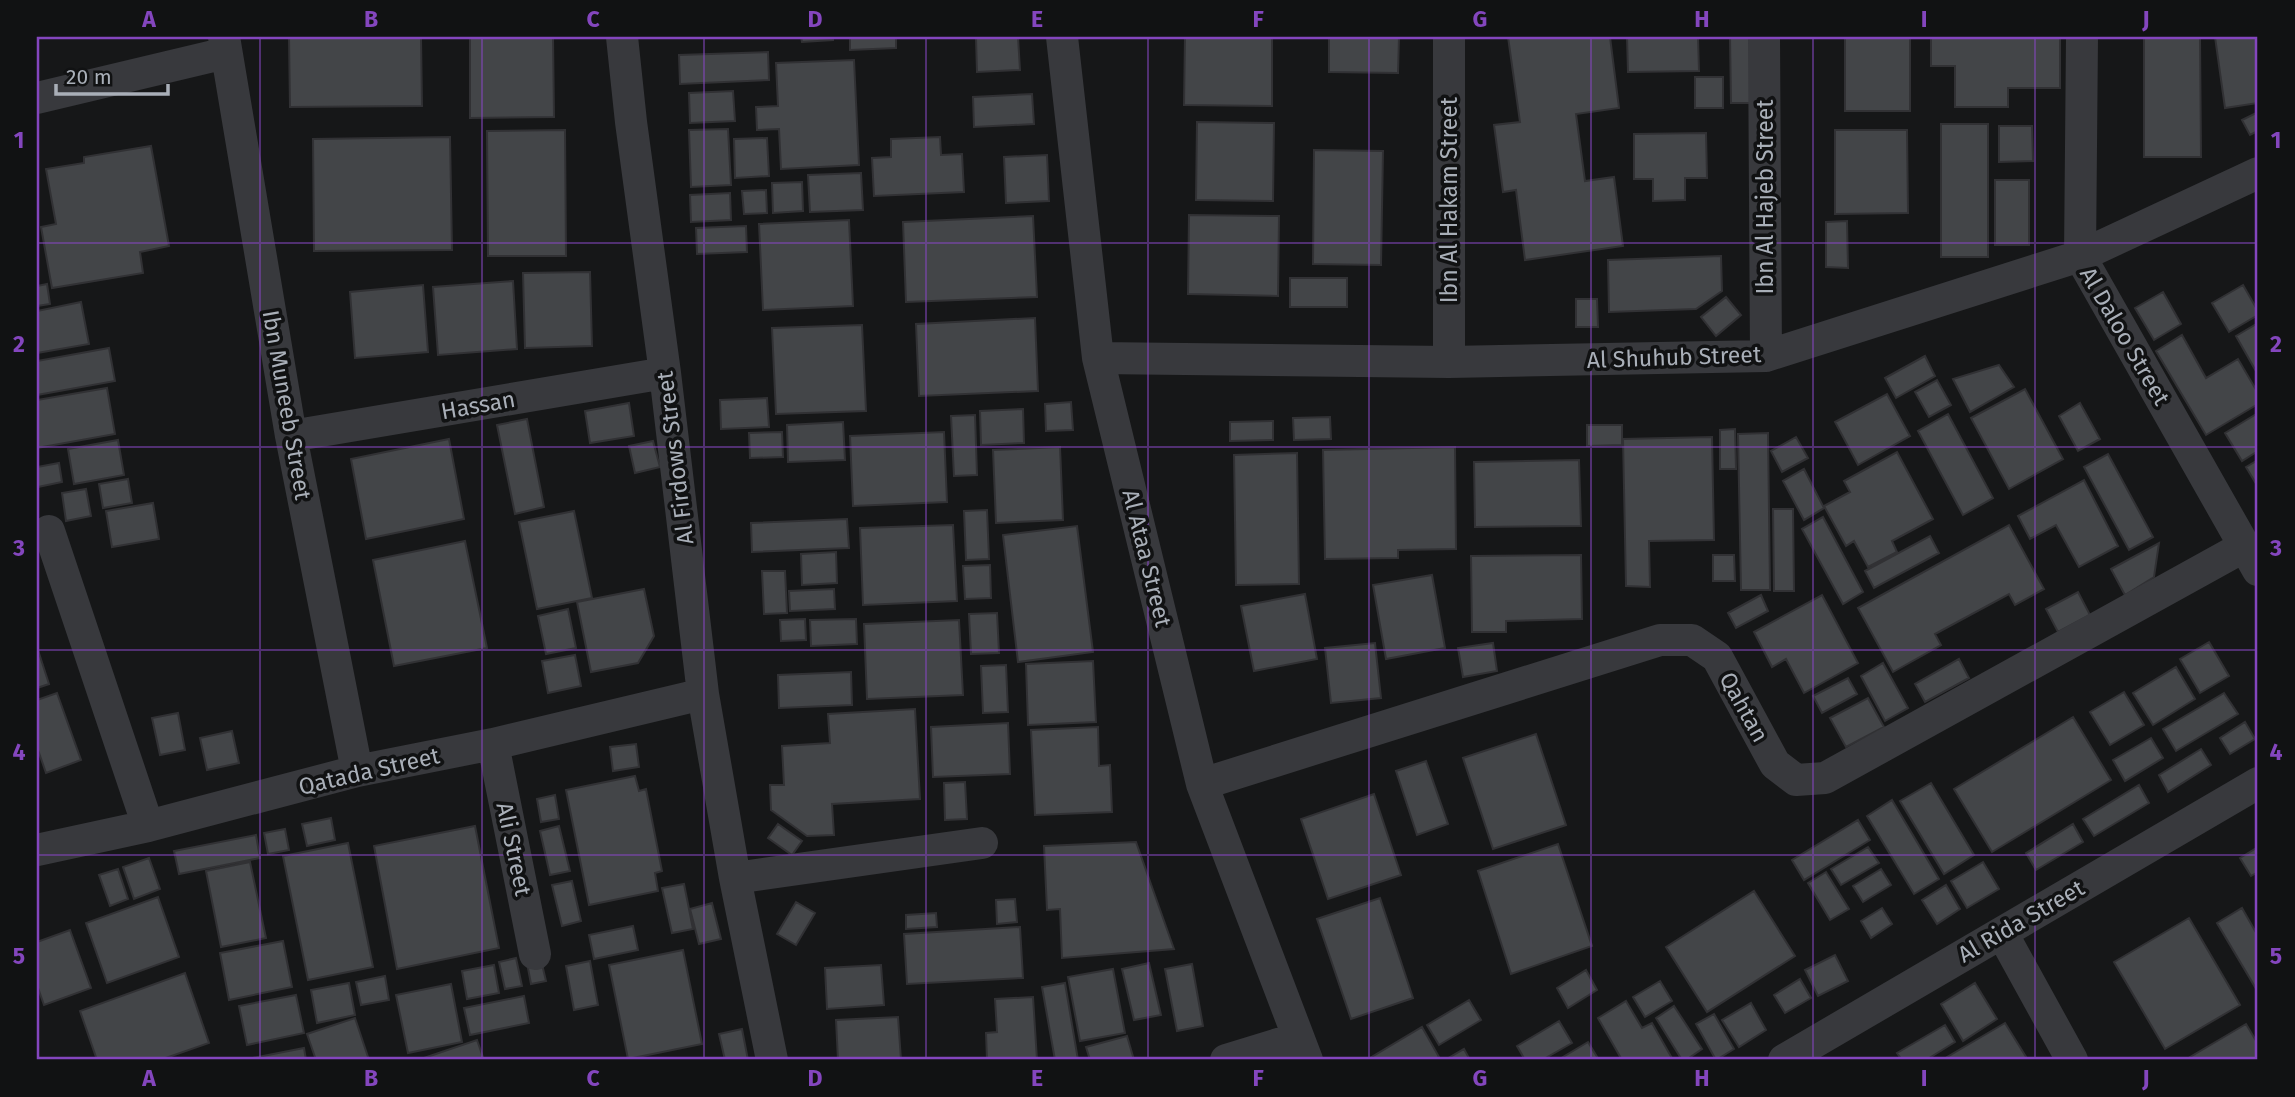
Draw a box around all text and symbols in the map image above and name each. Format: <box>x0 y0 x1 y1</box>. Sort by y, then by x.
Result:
text: A <box>141 5 156 33</box>
text: B <box>364 5 378 33</box>
text: C <box>586 5 600 33</box>
text: D <box>808 5 823 33</box>
text: E <box>1031 5 1043 33</box>
text: F <box>1252 5 1264 33</box>
text: G <box>1473 5 1487 33</box>
text: H <box>1694 5 1710 33</box>
text: I <box>1921 5 1927 33</box>
text: J <box>2141 5 2150 33</box>
scale bar <box>56 52 168 96</box>
text: 20 m <box>66 64 112 90</box>
street label: Ibn Al Hakam Street <box>1435 96 1463 303</box>
street label: Ibn Al Hajeb Street <box>1751 99 1779 295</box>
text: 1 <box>14 126 24 154</box>
text: 1 <box>2271 126 2281 154</box>
street label: Al Daloo Street <box>2074 262 2176 411</box>
street label: Ibn Muneeb Street <box>257 308 318 503</box>
text: 2 <box>13 330 25 358</box>
text: 2 <box>2270 330 2282 358</box>
street label: Al Shuhub Street <box>1586 340 1762 374</box>
street label: Al Firdows Street <box>650 369 700 546</box>
street label: Hassan <box>439 385 517 425</box>
street label: Al Ataa Street <box>1116 486 1178 630</box>
text: 3 <box>12 534 25 562</box>
text: 3 <box>2269 534 2282 562</box>
street label: Qahtan <box>1713 667 1775 747</box>
text: 4 <box>13 738 26 766</box>
text: 4 <box>2270 738 2283 766</box>
street label: Qatada Street <box>296 741 443 801</box>
street label: Ali Street <box>490 800 538 899</box>
street label: Al Rida Street <box>1953 873 2090 968</box>
text: 5 <box>13 942 25 970</box>
text: 5 <box>2270 942 2282 970</box>
text: A <box>141 1064 156 1092</box>
text: B <box>364 1064 378 1092</box>
text: C <box>586 1064 600 1092</box>
text: D <box>808 1064 823 1092</box>
text: E <box>1031 1064 1043 1092</box>
text: F <box>1252 1064 1264 1092</box>
text: G <box>1473 1064 1487 1092</box>
text: H <box>1694 1064 1710 1092</box>
text: I <box>1921 1064 1927 1092</box>
text: J <box>2141 1064 2150 1092</box>

